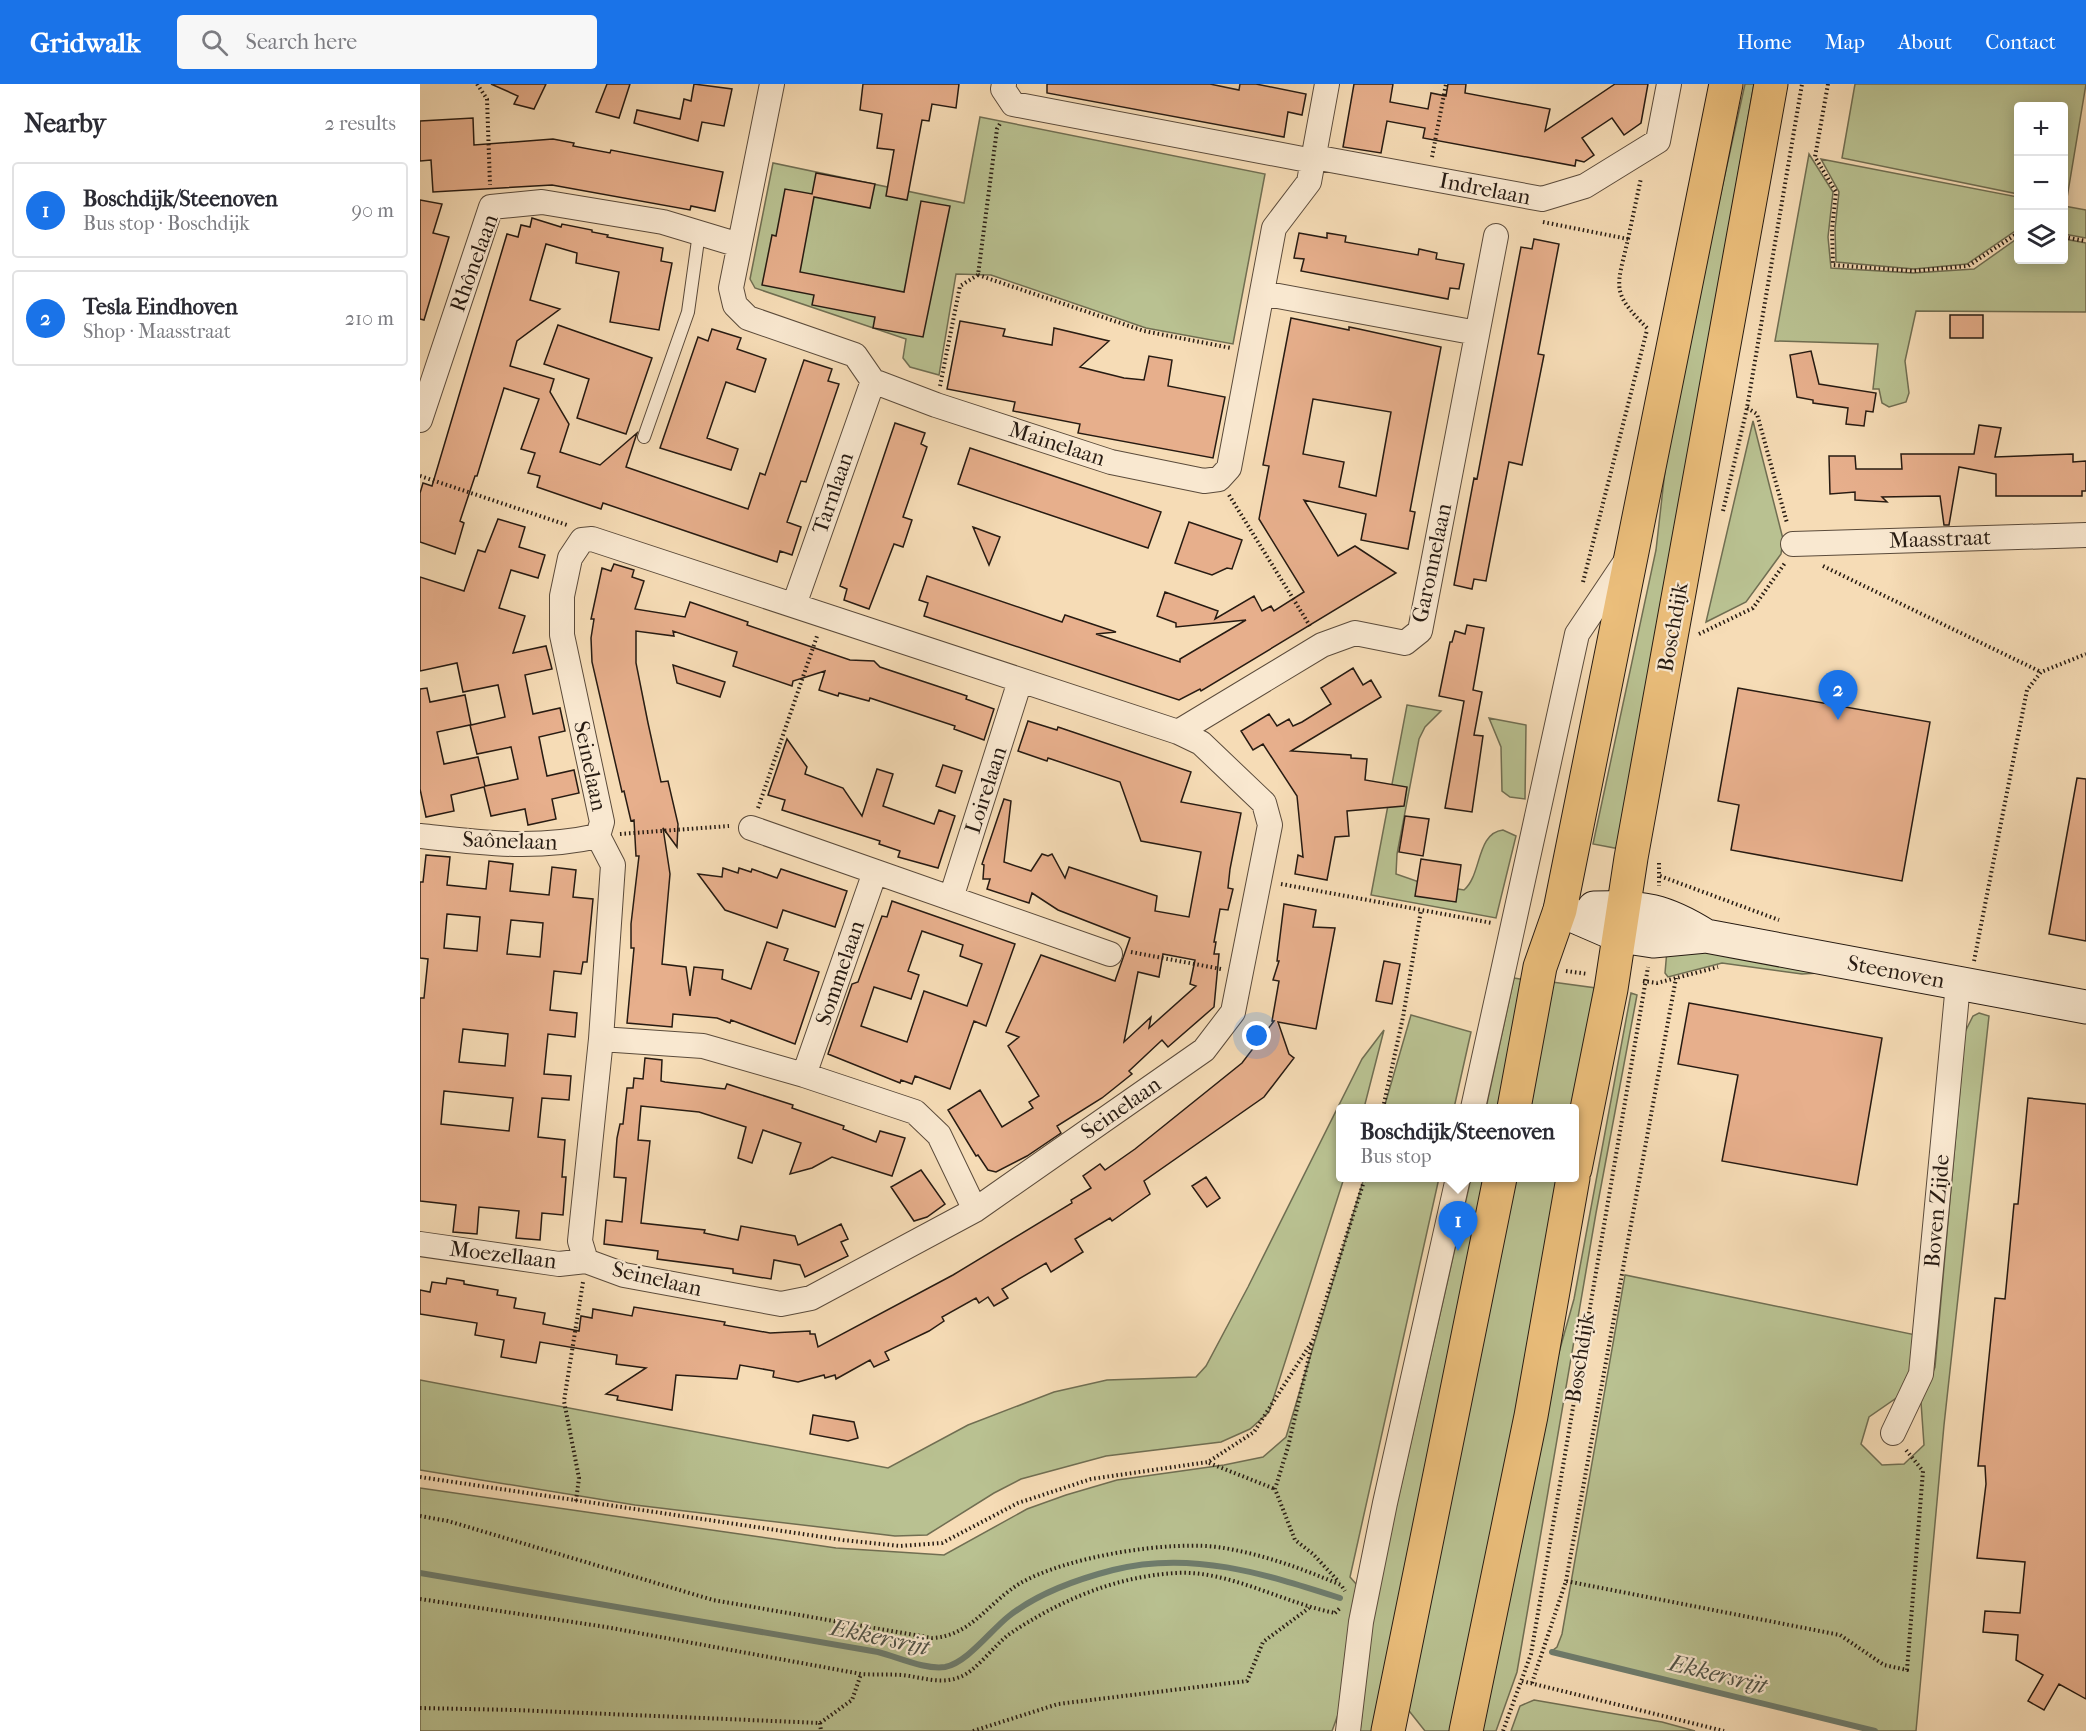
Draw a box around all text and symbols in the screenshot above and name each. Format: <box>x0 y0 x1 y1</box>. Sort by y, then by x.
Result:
search box <box>177 15 597 69</box>
text: Gridwalk <box>30 26 141 59</box>
icon: search <box>198 26 231 59</box>
text: Search here <box>246 29 357 55</box>
text: Home <box>1737 30 1792 54</box>
text: Map <box>1825 30 1865 54</box>
text: About <box>1898 30 1952 54</box>
text: Contact <box>1985 30 2056 54</box>
map controls <box>2014 102 2068 264</box>
button: + <box>2014 102 2068 156</box>
text: Nearby <box>24 108 106 139</box>
text: 2 results <box>325 112 396 135</box>
button: − <box>2014 156 2068 210</box>
street label: Indrelaan <box>1437 167 1533 211</box>
text: Boschdijk/Steenoven <box>83 186 278 212</box>
text: 1 <box>42 199 49 222</box>
text: 90 m <box>352 199 394 222</box>
street label: Rhônelaan <box>444 210 504 315</box>
button: layers <box>2014 210 2068 264</box>
text: Bus stop · Boschdijk <box>83 212 250 235</box>
text: Tesla Eindhoven <box>83 294 238 320</box>
text: 2 <box>40 307 51 330</box>
text: 210 m <box>345 307 394 330</box>
text: Shop · Maasstraat <box>83 320 231 343</box>
street label: Mainelaan <box>1006 416 1109 472</box>
street label: Tarnlaan <box>807 449 859 537</box>
street label: Garonnelaan <box>1407 501 1457 625</box>
street label: Maasstraat <box>1889 524 1992 554</box>
street label: Boschdijk <box>1652 579 1694 674</box>
pin: 2 <box>1818 670 1858 720</box>
street label: Seinelaan <box>568 719 612 814</box>
street label: Loirelaan <box>960 743 1012 837</box>
street label: Saônelaan <box>462 826 558 856</box>
street label: Sommelaan <box>810 917 870 1029</box>
street label: Steenoven <box>1845 950 1947 994</box>
your location <box>1242 1021 1271 1050</box>
street label: Seinelaan <box>1076 1071 1166 1145</box>
popup <box>1336 1104 1579 1182</box>
text: Boschdijk/Steenoven <box>1360 1119 1555 1145</box>
text: Bus stop <box>1360 1145 1432 1168</box>
street label: Boven Zijde <box>1919 1153 1955 1269</box>
pin: 1 <box>1438 1202 1478 1251</box>
street label: Moezellaan <box>448 1236 558 1274</box>
street label: Seinelaan <box>610 1256 705 1302</box>
street label: Boschdijk <box>1560 1310 1600 1405</box>
water label: Ekkersrijt <box>826 1613 933 1661</box>
water label: Ekkersrijt <box>1664 1648 1771 1700</box>

